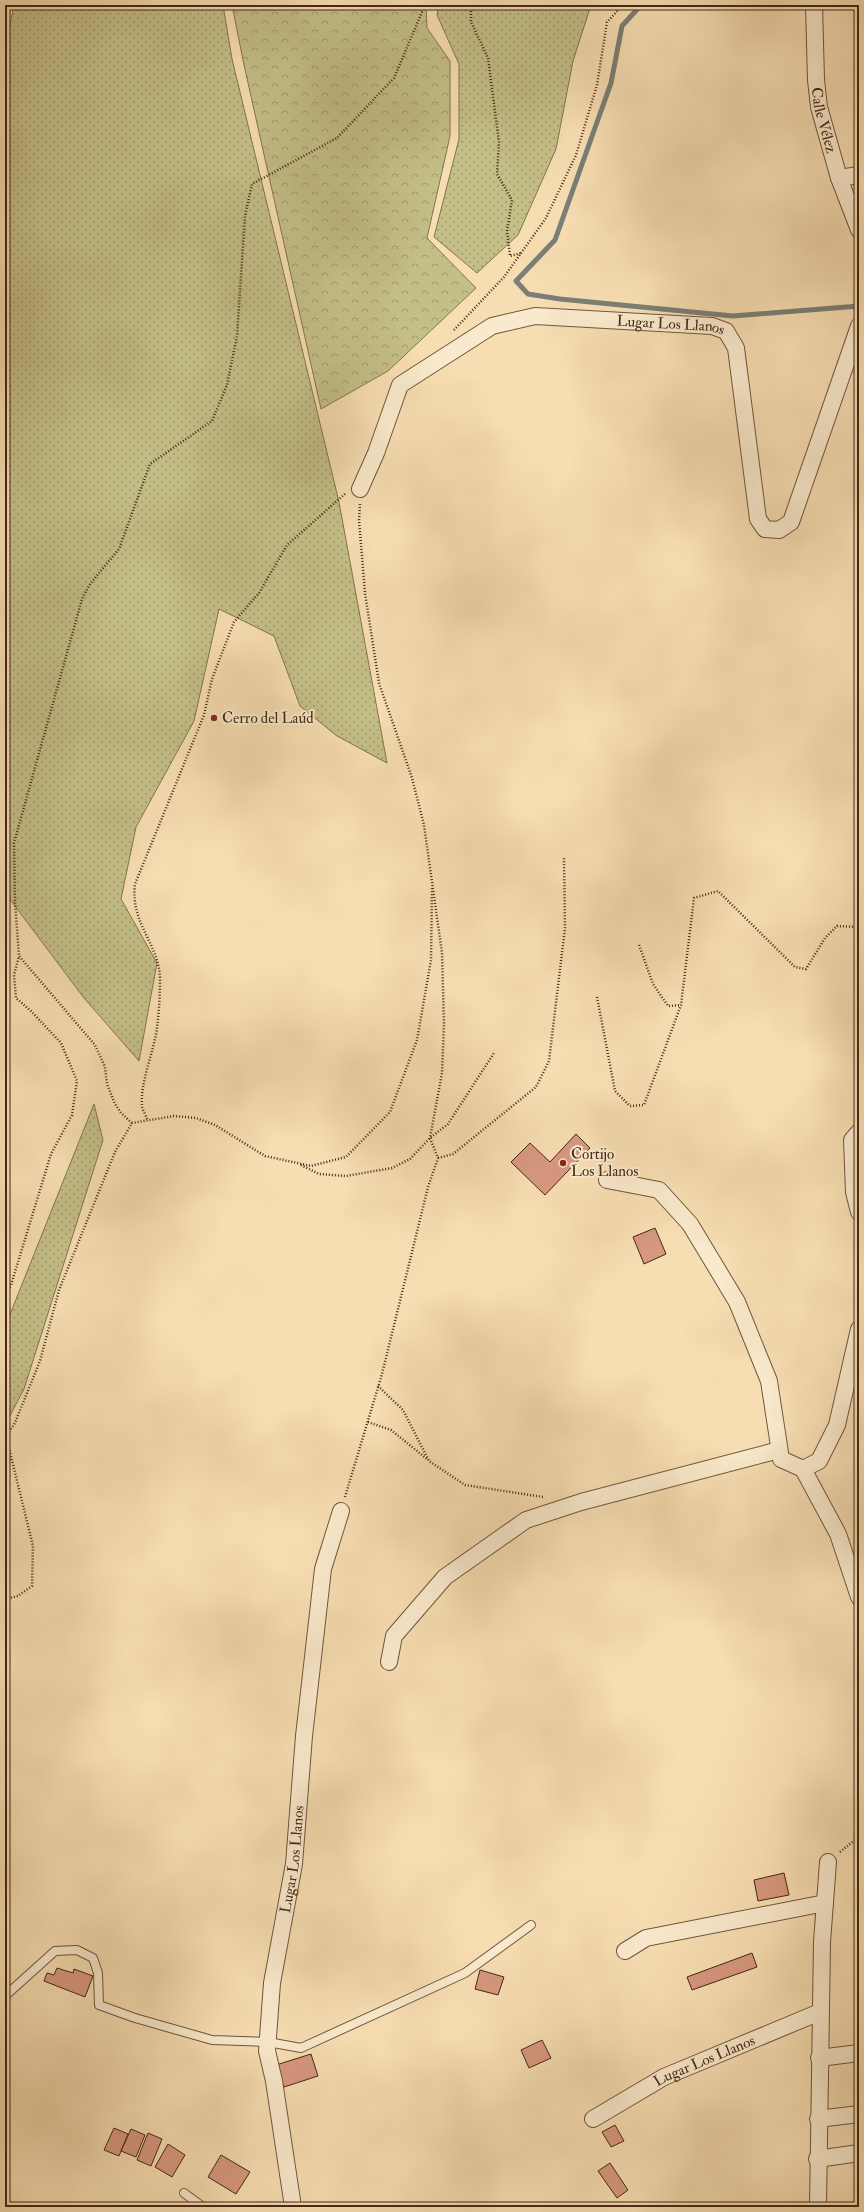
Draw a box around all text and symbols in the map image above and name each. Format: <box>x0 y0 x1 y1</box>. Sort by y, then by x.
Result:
street label: Calle Vélez <box>807 86 841 155</box>
street label: Lugar Los Llanos <box>616 312 727 340</box>
place label: Cerro del Laúd <box>222 709 314 728</box>
marker: Cerro del Laúd <box>209 713 219 723</box>
place label: Cortijo Los Llanos <box>571 1145 638 1181</box>
marker: Cortijo Los Llanos <box>558 1158 568 1168</box>
street label: Lugar Los Llanos <box>276 1805 309 1915</box>
street label: Lugar Los Llanos <box>650 2031 758 2091</box>

